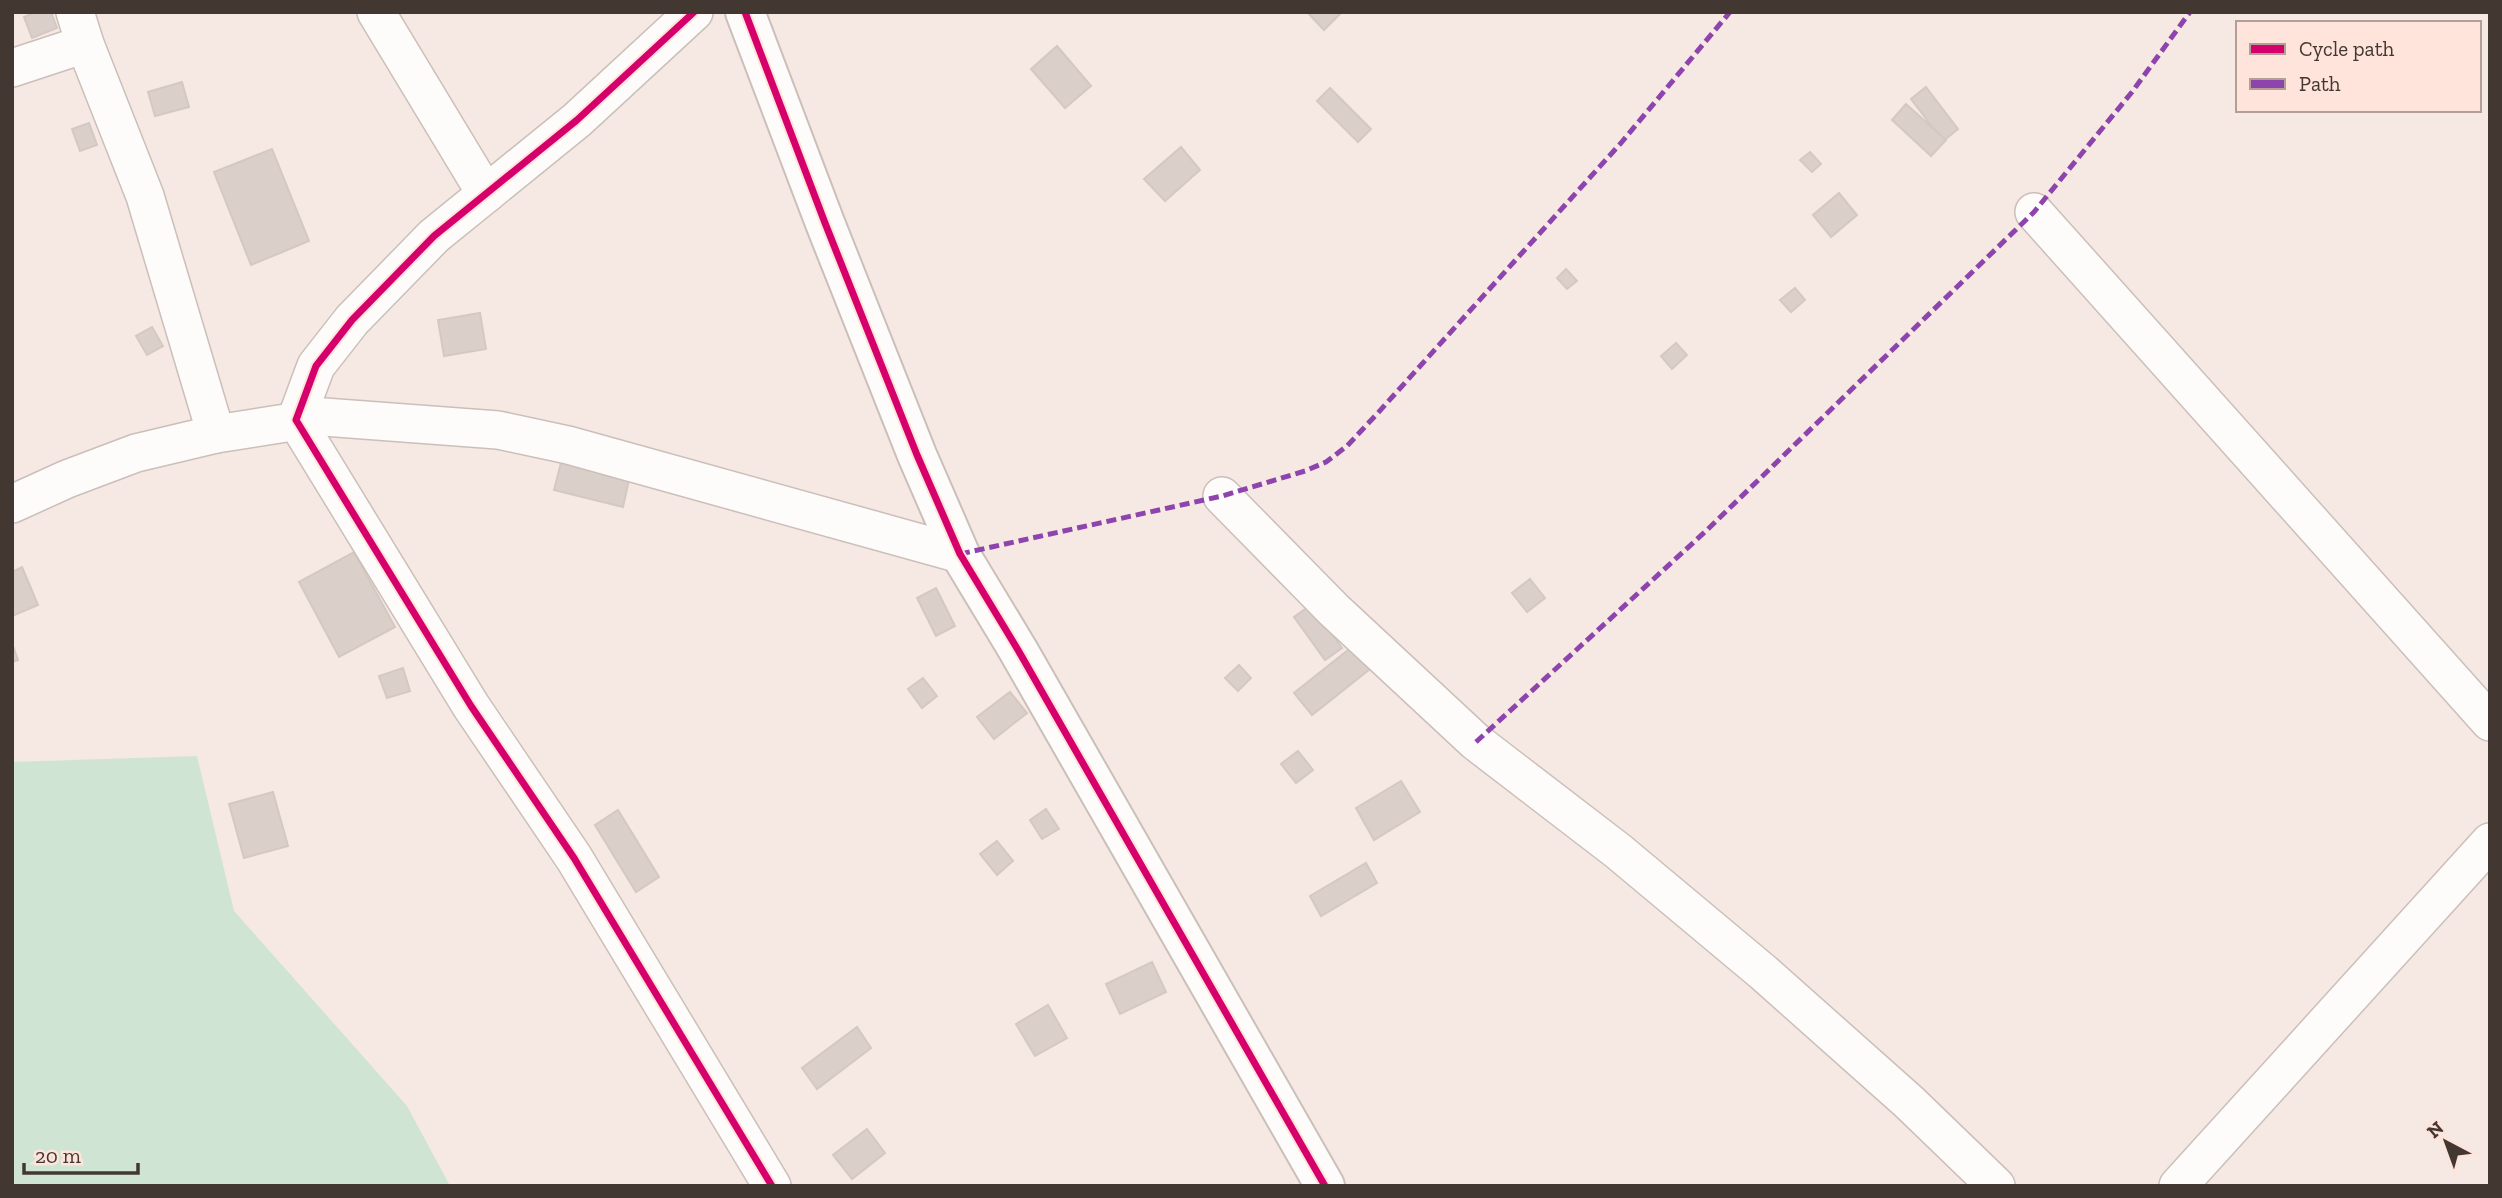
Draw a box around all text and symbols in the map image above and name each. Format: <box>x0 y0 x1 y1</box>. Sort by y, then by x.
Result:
legend <box>2236 21 2481 112</box>
text: Cycle path <box>2299 36 2394 61</box>
text: Path <box>2299 71 2341 96</box>
north arrow <box>2411 1107 2481 1177</box>
text: N <box>2422 1116 2448 1143</box>
scale bar <box>24 1132 138 1176</box>
text: 20 m <box>35 1143 81 1168</box>

